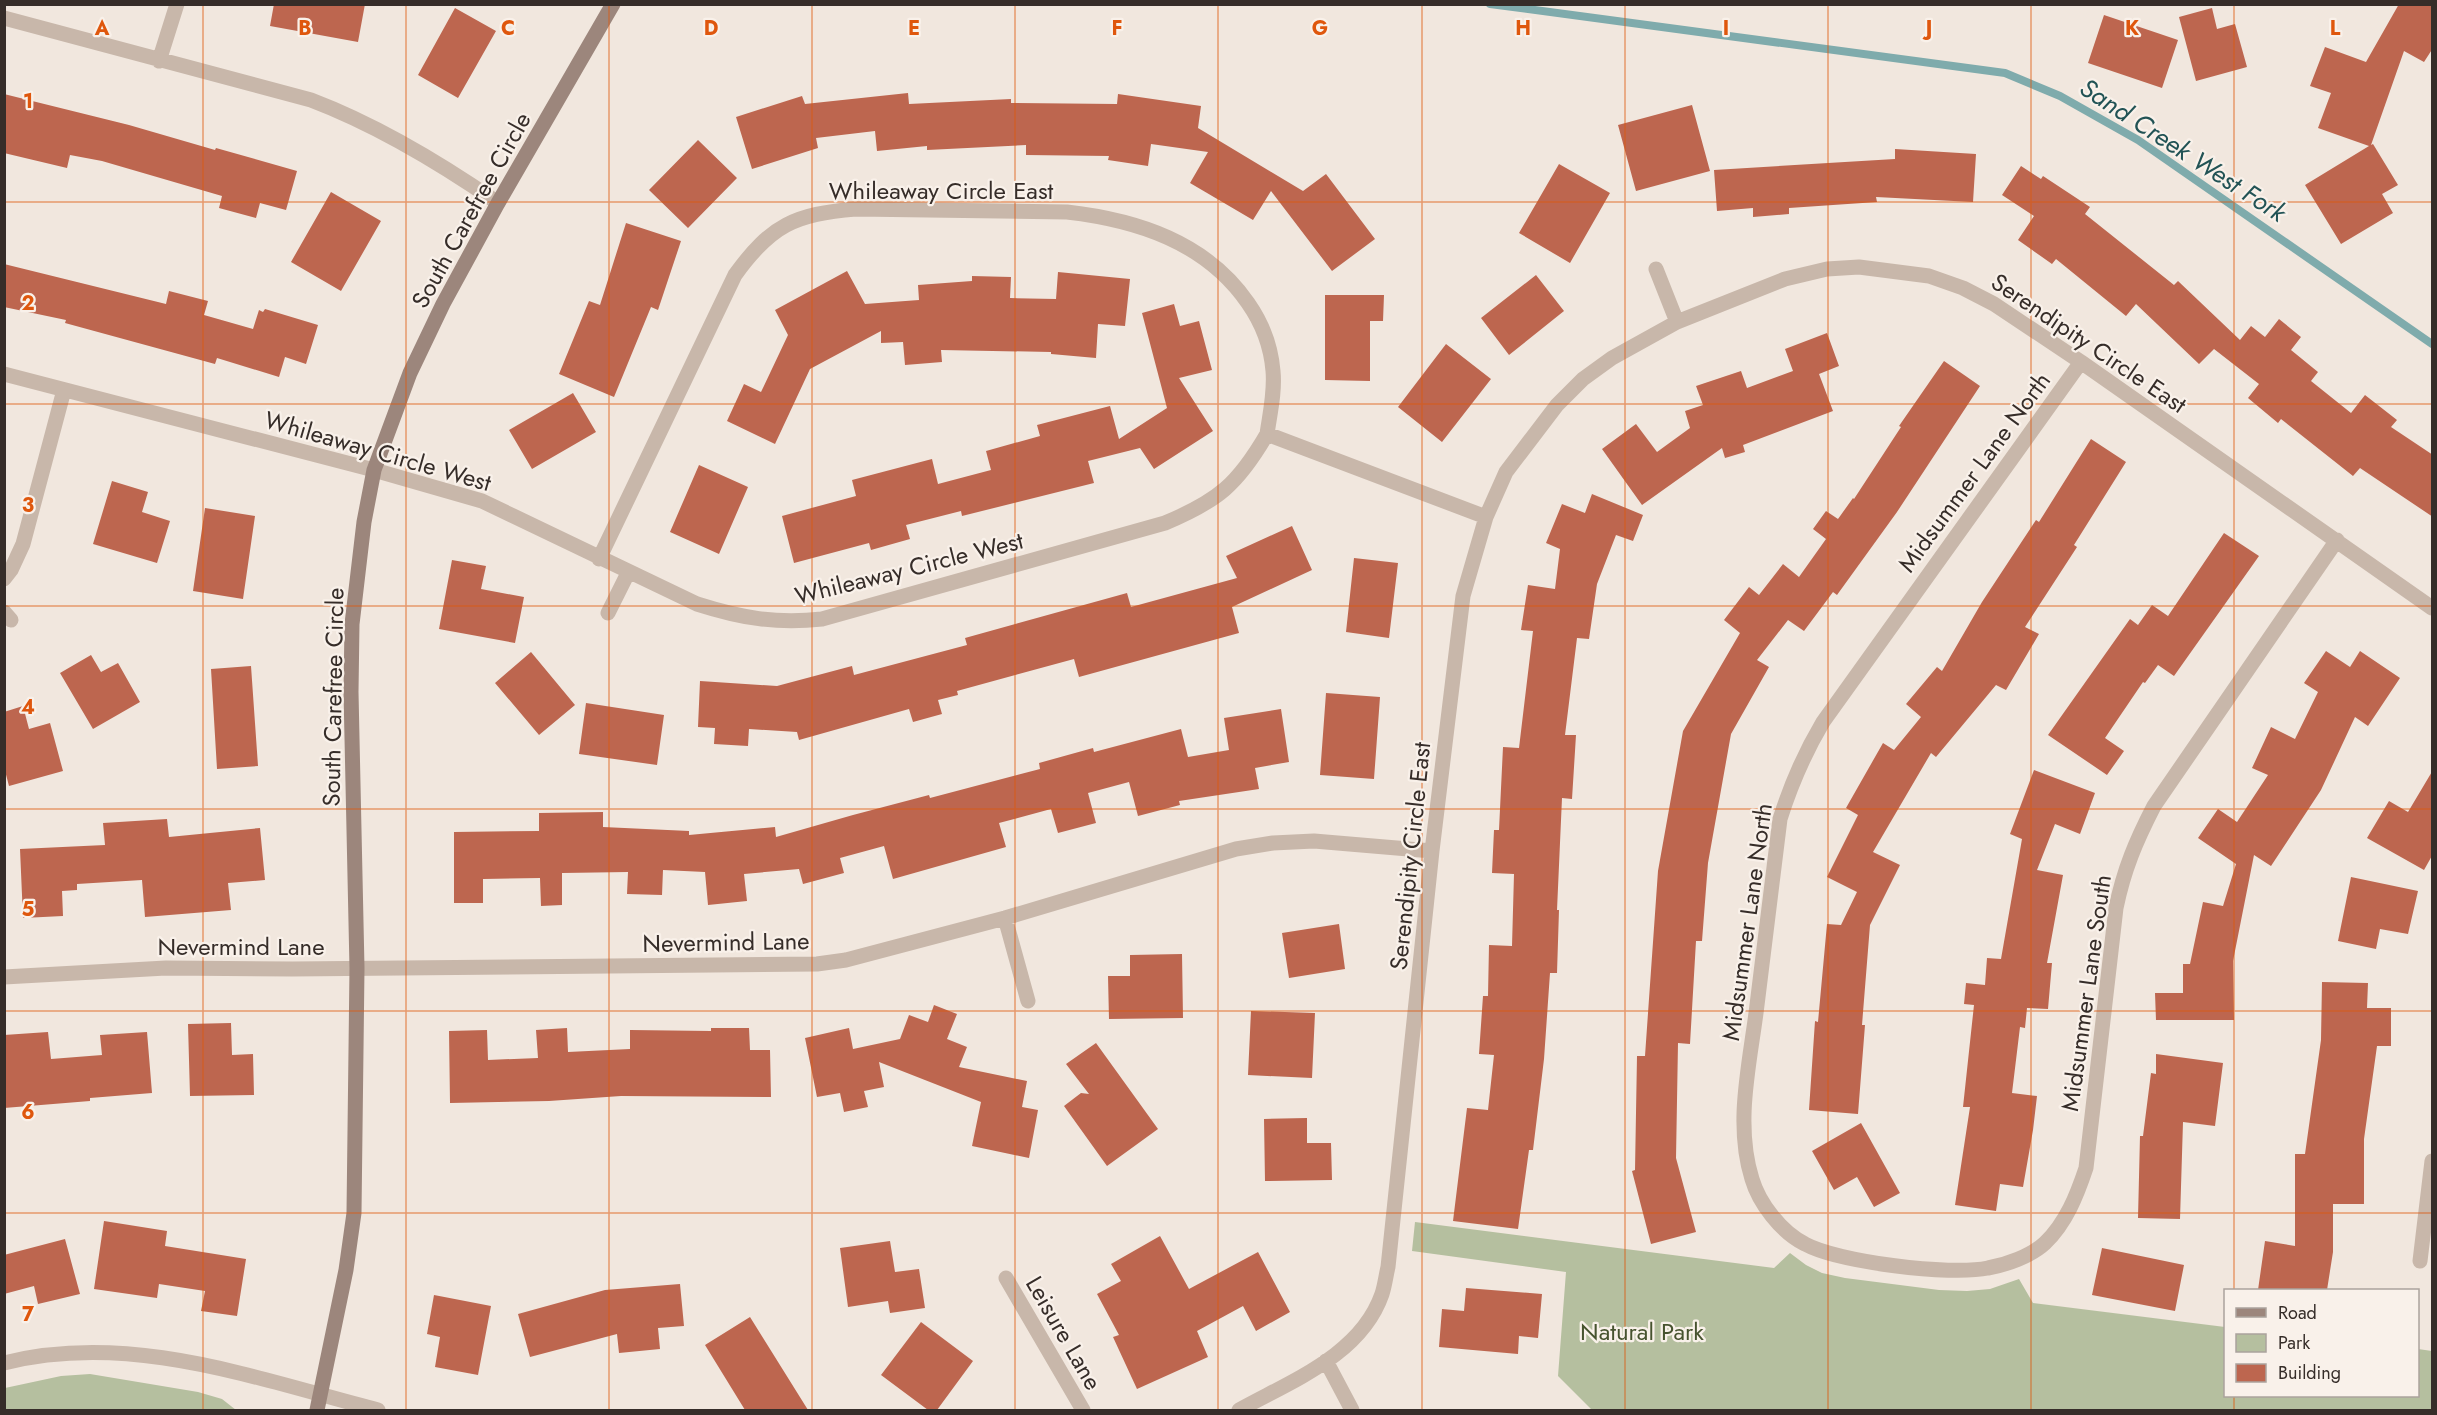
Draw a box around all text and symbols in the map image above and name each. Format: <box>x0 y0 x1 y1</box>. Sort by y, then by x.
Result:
text: A <box>94 14 110 43</box>
text: B <box>298 14 312 43</box>
text: C <box>501 14 515 43</box>
text: D <box>704 14 718 43</box>
text: E <box>908 14 920 43</box>
text: F <box>1111 14 1123 43</box>
text: G <box>1312 14 1328 43</box>
text: H <box>1515 14 1531 43</box>
text: I <box>1723 14 1729 43</box>
text: J <box>1922 14 1932 43</box>
text: K <box>2125 14 2139 43</box>
text: L <box>2330 14 2341 43</box>
water label: Sand Creek West Fork <box>2072 69 2295 232</box>
text: 1 <box>23 87 33 116</box>
street label: South Carefree Circle <box>403 106 539 314</box>
street label: Whileaway Circle East <box>829 173 1054 208</box>
street label: Serendipity Circle East <box>1984 264 2194 422</box>
text: 2 <box>21 289 35 318</box>
street label: Midsummer Lane North <box>1889 365 2059 579</box>
street label: Whileaway Circle West <box>261 402 496 500</box>
text: 3 <box>22 491 34 520</box>
street label: Whileaway Circle West <box>791 523 1027 613</box>
street label: South Carefree Circle <box>314 587 352 807</box>
text: 4 <box>21 693 35 722</box>
street label: Serendipity Circle East <box>1381 740 1439 972</box>
street label: Midsummer Lane North <box>1713 801 1781 1043</box>
street label: Midsummer Lane South <box>2052 872 2120 1114</box>
text: 5 <box>22 895 35 924</box>
street label: Nevermind Lane <box>642 923 810 961</box>
street label: Nevermind Lane <box>157 929 325 964</box>
text: 6 <box>21 1098 35 1127</box>
street label: Leisure Lane <box>1017 1270 1111 1396</box>
legend <box>2224 1289 2419 1397</box>
text: 7 <box>22 1300 35 1329</box>
text: Road <box>2278 1300 2317 1326</box>
park label: Natural Park <box>1580 1314 1704 1349</box>
text: Park <box>2278 1330 2310 1356</box>
text: Building <box>2278 1360 2341 1386</box>

